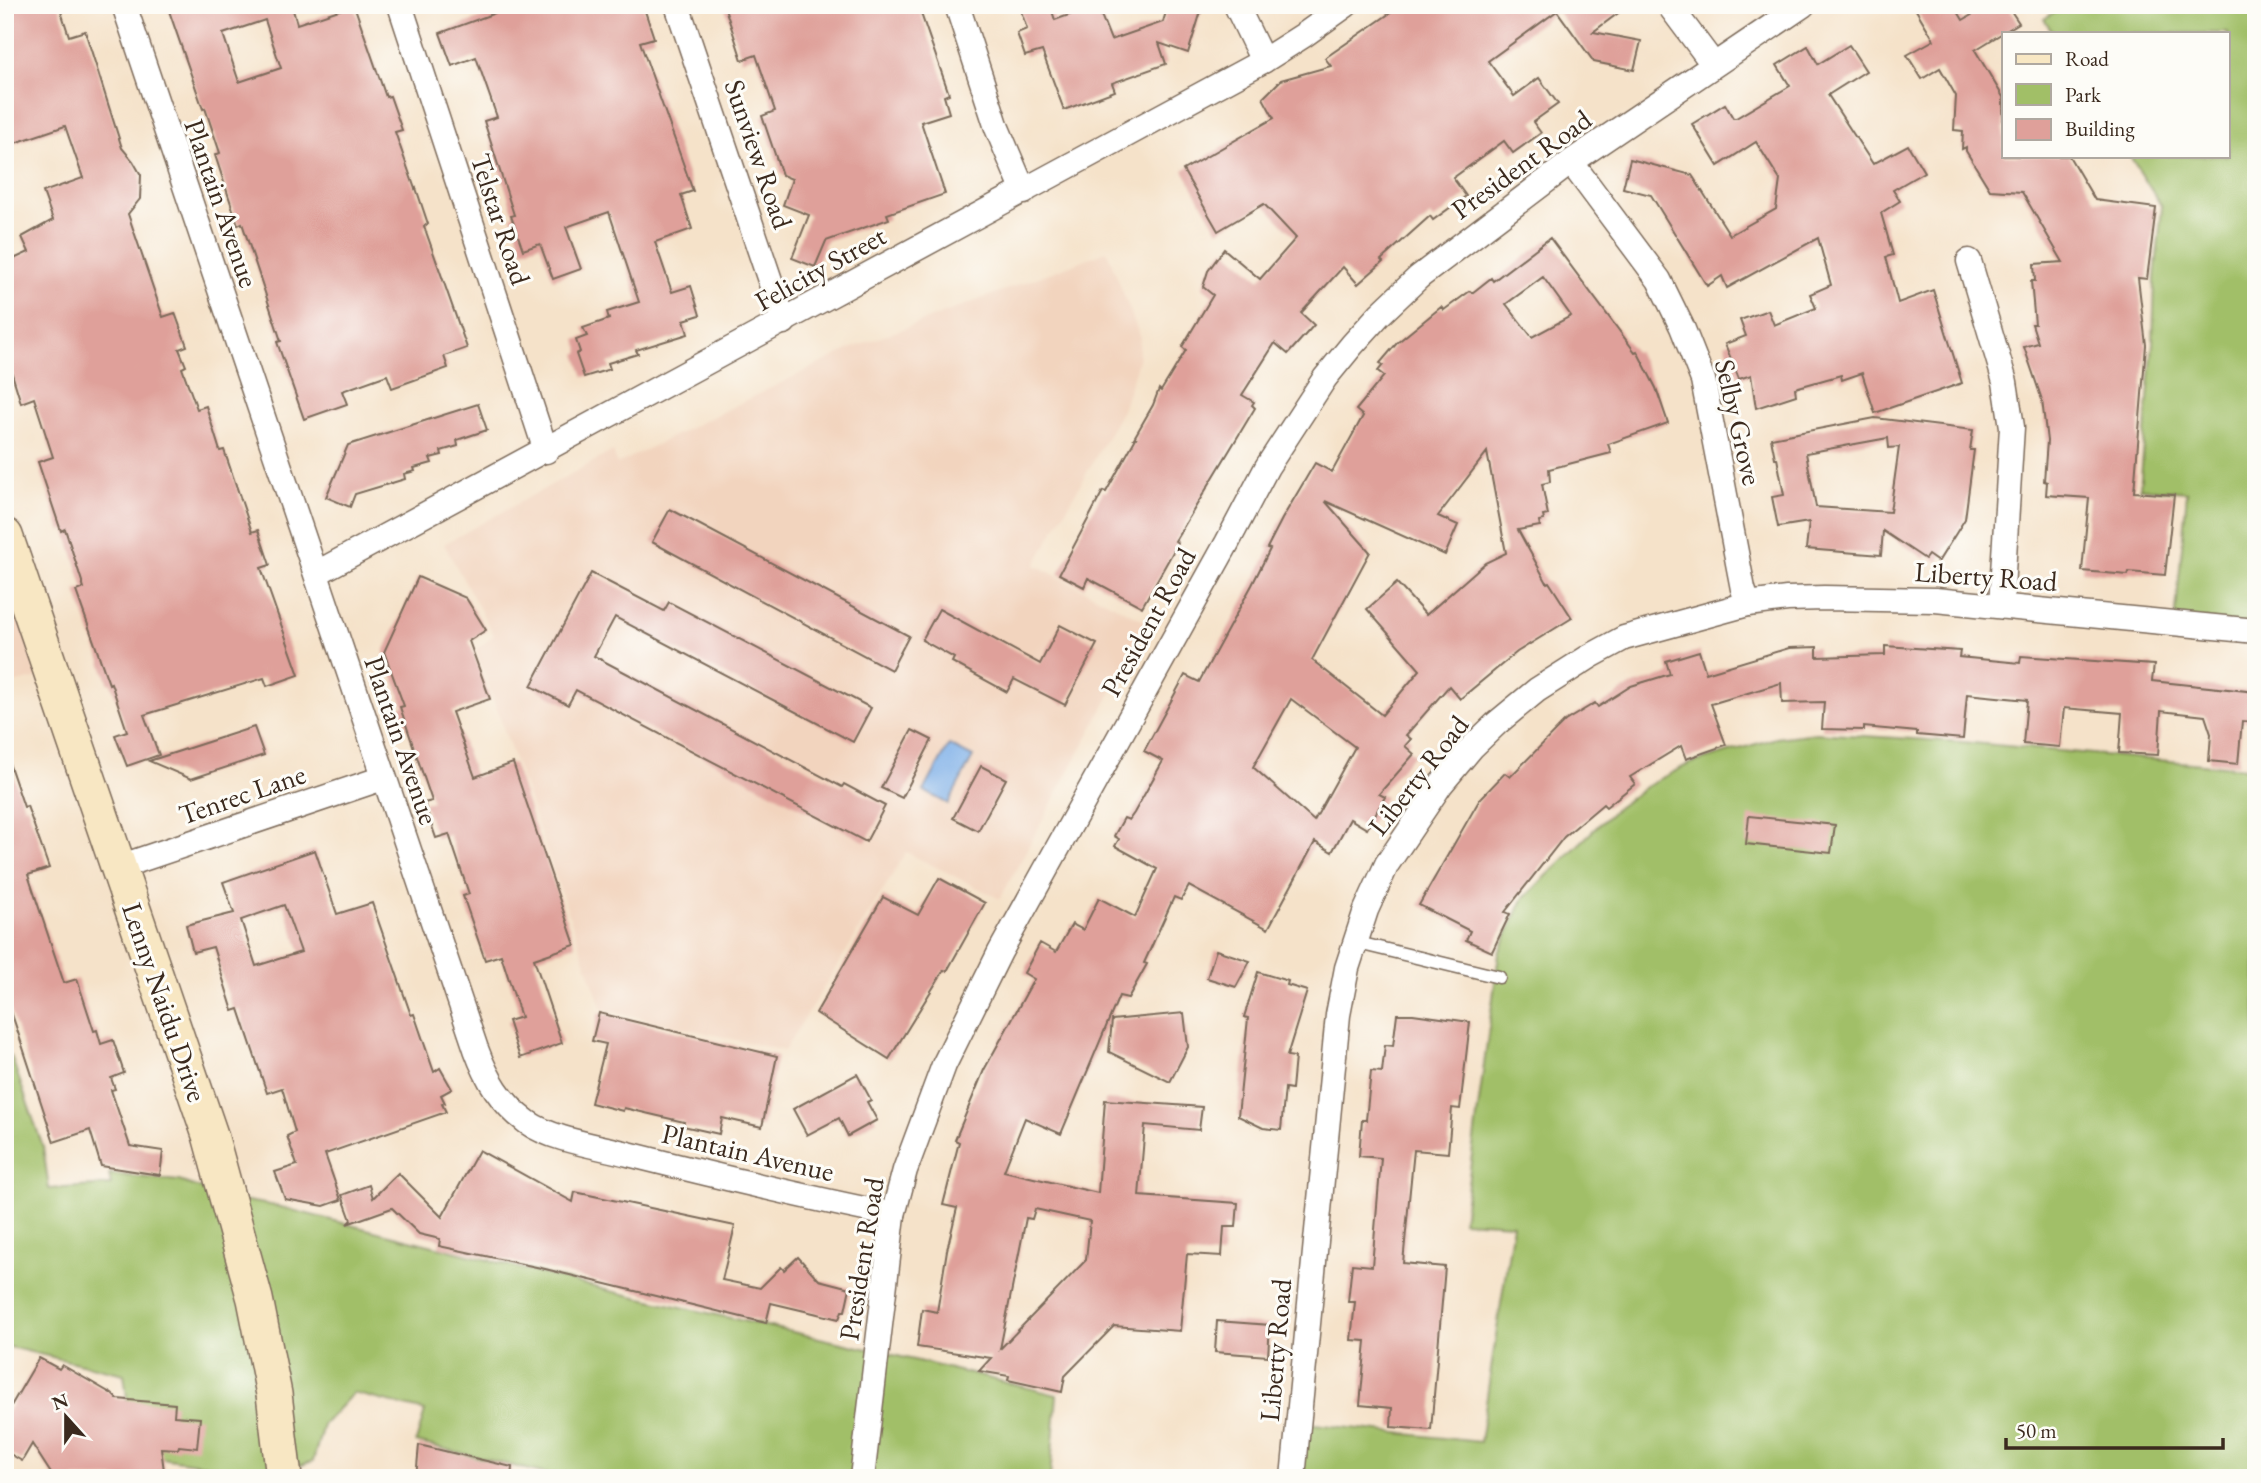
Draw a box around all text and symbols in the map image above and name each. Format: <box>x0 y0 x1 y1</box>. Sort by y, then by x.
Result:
legend <box>2002 32 2230 158</box>
text: Road <box>2065 45 2109 72</box>
street label: Sunview Road <box>717 75 802 234</box>
text: Park <box>2065 81 2102 108</box>
street label: President Road <box>1444 101 1599 227</box>
street label: Plantain Avenue <box>176 114 268 292</box>
text: Building <box>2065 115 2135 142</box>
street label: Telstar Road <box>463 149 539 290</box>
street label: Felicity Street <box>748 217 892 319</box>
street label: Selby Grove <box>1707 356 1771 488</box>
street label: President Road <box>1092 541 1204 703</box>
street label: Liberty Road <box>1913 553 2059 599</box>
street label: Plantain Avenue <box>356 651 448 829</box>
street label: Liberty Road <box>1360 707 1477 842</box>
street label: Tenrec Lane <box>174 756 310 832</box>
street label: Lenny Naidu Drive <box>114 898 216 1106</box>
street label: Plantain Avenue <box>658 1115 838 1189</box>
street label: President Road <box>830 1174 892 1343</box>
street label: Liberty Road <box>1251 1276 1299 1423</box>
north arrow <box>32 1382 102 1452</box>
text: N <box>48 1387 72 1416</box>
scale bar <box>2006 1406 2222 1450</box>
text: 50 m <box>2016 1417 2057 1444</box>

